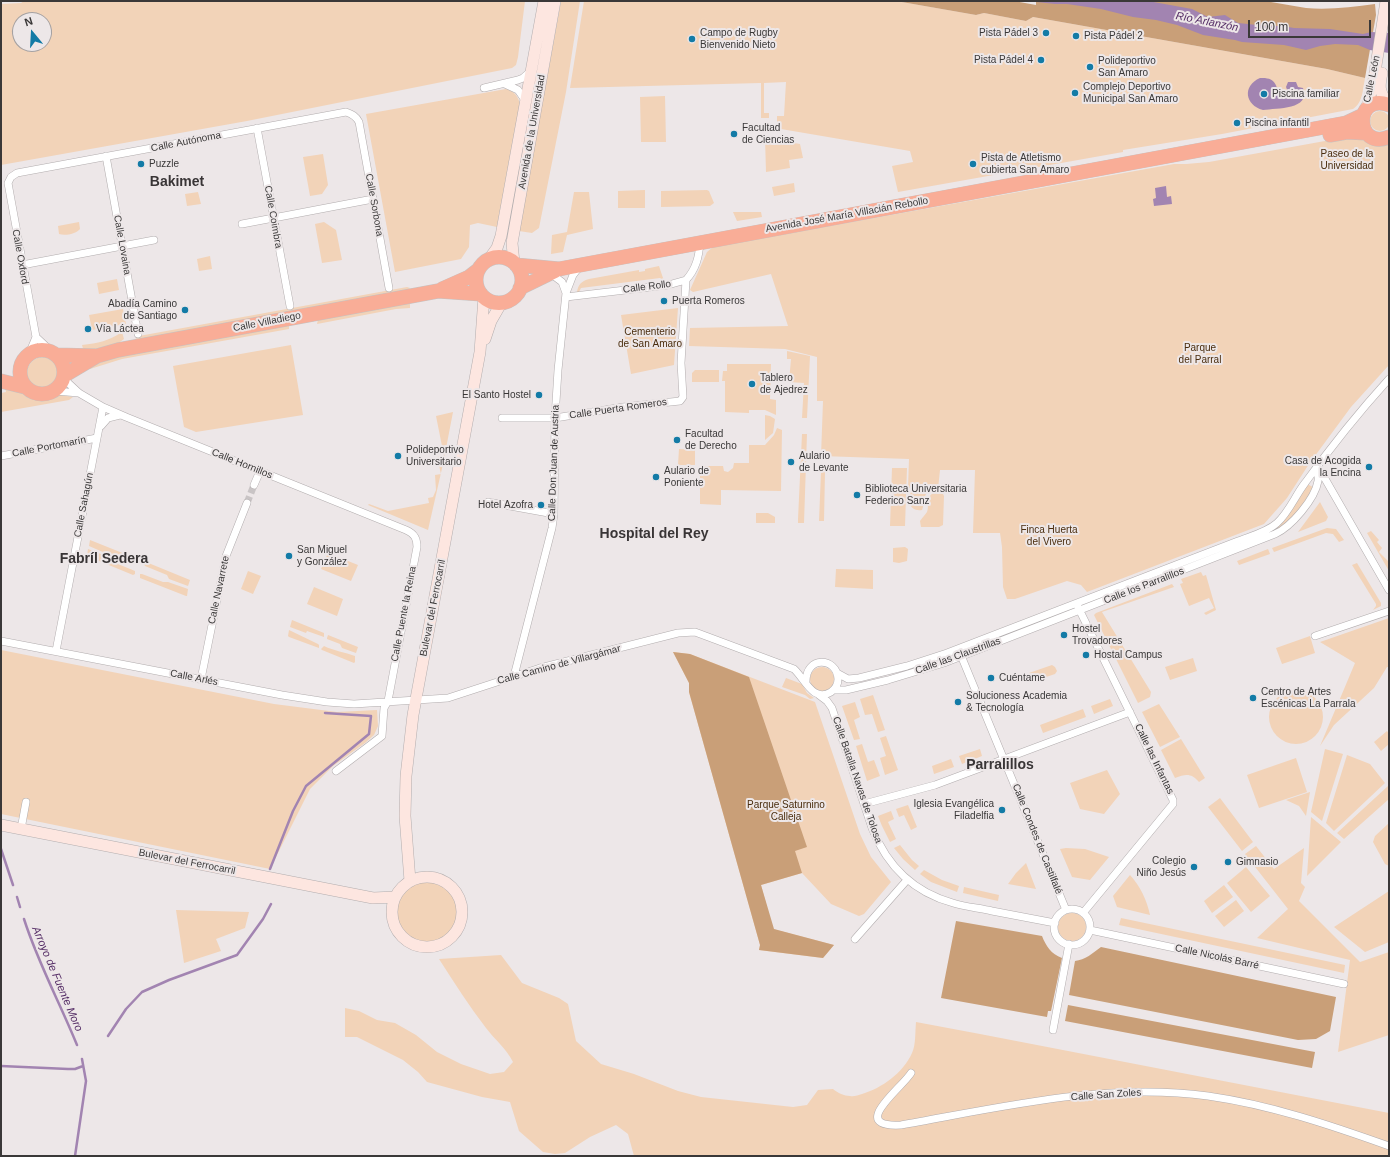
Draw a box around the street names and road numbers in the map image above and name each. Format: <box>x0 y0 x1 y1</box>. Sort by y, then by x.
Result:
street label: Calle León <box>1361 54 1383 104</box>
street label: Avenida de la Universidad <box>516 74 548 190</box>
street label: Calle Autónoma <box>150 129 222 155</box>
street label: Calle Sorbona <box>363 173 385 237</box>
street label: Calle Coimbra <box>262 185 284 249</box>
street label: Avenida José María Villacián Rebollo <box>765 195 929 235</box>
street label: Calle Lovaina <box>111 214 133 276</box>
street label: Calle Oxford <box>9 229 31 285</box>
street label: Calle Rollo <box>622 278 672 296</box>
street label: Calle Villadiego <box>232 310 302 334</box>
street label: Calle Puerta Romeros <box>568 396 668 422</box>
street label: Calle Don Juan de Austria <box>546 405 562 521</box>
street label: Calle Portomarín <box>11 434 87 460</box>
street label: Calle Hornillos <box>210 446 274 482</box>
street label: Calle Sahagún <box>72 472 96 538</box>
street label: Calle Navarrete <box>206 555 232 625</box>
street label: Bulevar del Ferrocarril <box>418 559 448 657</box>
street label: Calle Puente la Reina <box>389 565 419 663</box>
street label: Calle los Parralillos <box>1102 565 1186 607</box>
street label: Calle las Claustrillas <box>914 635 1002 677</box>
street label: Calle Camino de Villargámar <box>496 643 622 687</box>
street label: Calle Arlés <box>169 667 219 689</box>
street label: Calle Batalla Navas de Tolosa <box>830 715 884 845</box>
street label: Calle las Infantas <box>1132 722 1176 796</box>
street label: Calle Condes de Castilfalé <box>1009 782 1065 896</box>
street label: Bulevar del Ferrocarril <box>138 847 236 877</box>
street label: Calle Nicolás Barré <box>1174 942 1260 972</box>
street label: Calle San Zoles <box>1070 1087 1142 1103</box>

